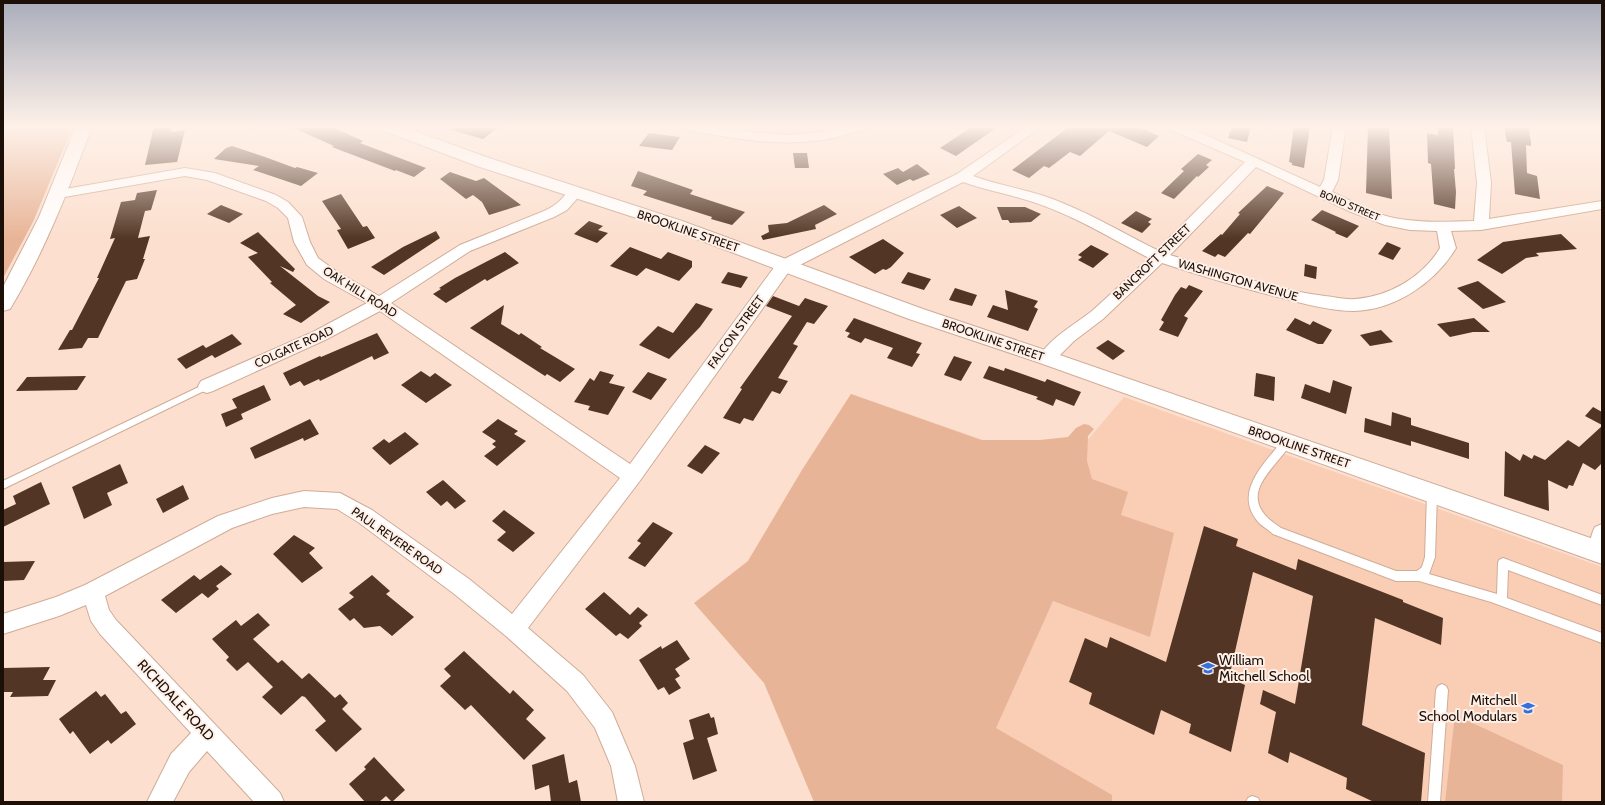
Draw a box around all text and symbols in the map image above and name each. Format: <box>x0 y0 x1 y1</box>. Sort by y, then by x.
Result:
street label: BOND STREET <box>1318 187 1382 224</box>
street label: BROOKLINE STREET <box>635 206 742 255</box>
street label: BANCROFT STREET <box>1110 220 1194 303</box>
street label: WASHINGTON AVENUE <box>1176 255 1300 304</box>
street label: OAK HILL ROAD <box>320 263 400 321</box>
street label: FALCON STREET <box>704 292 767 371</box>
street label: BROOKLINE STREET <box>940 315 1047 364</box>
street label: COLGATE ROAD <box>252 322 336 371</box>
street label: BROOKLINE STREET <box>1246 422 1353 471</box>
street label: PAUL REVERE ROAD <box>349 504 446 578</box>
place label: William Mitchell School <box>1219 651 1310 685</box>
street label: RICHDALE ROAD <box>134 655 218 745</box>
school or university icon: William Mitchell School <box>1200 660 1216 676</box>
place label: Mitchell School Modulars <box>1419 691 1518 725</box>
school or university icon: Mitchell School Modulars <box>1520 700 1536 716</box>

